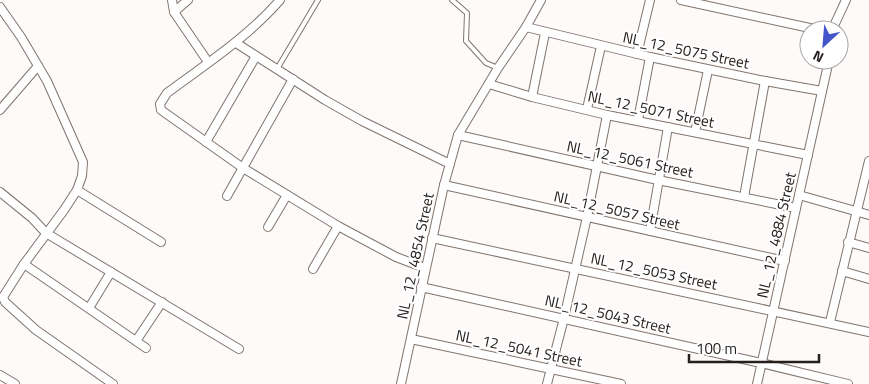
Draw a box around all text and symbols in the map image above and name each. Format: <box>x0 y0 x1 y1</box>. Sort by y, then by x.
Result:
north arrow <box>799 20 849 70</box>
street label: NL_12_5075 Street <box>621 25 752 75</box>
text: N <box>809 46 827 69</box>
street label: NL_12_5071 Street <box>586 84 717 134</box>
street label: NL_12_5061 Street <box>565 134 696 184</box>
street label: NL_12_4884 Street <box>750 169 802 300</box>
street label: NL_12_5057 Street <box>552 184 683 236</box>
street label: NL_12_4854 Street <box>390 190 440 321</box>
street label: NL_12_5053 Street <box>589 246 720 296</box>
street label: NL_12_5043 Street <box>543 288 674 340</box>
street label: NL_12_5041 Street <box>454 323 585 373</box>
scale bar <box>689 332 819 364</box>
text: 100 m <box>696 337 737 360</box>

